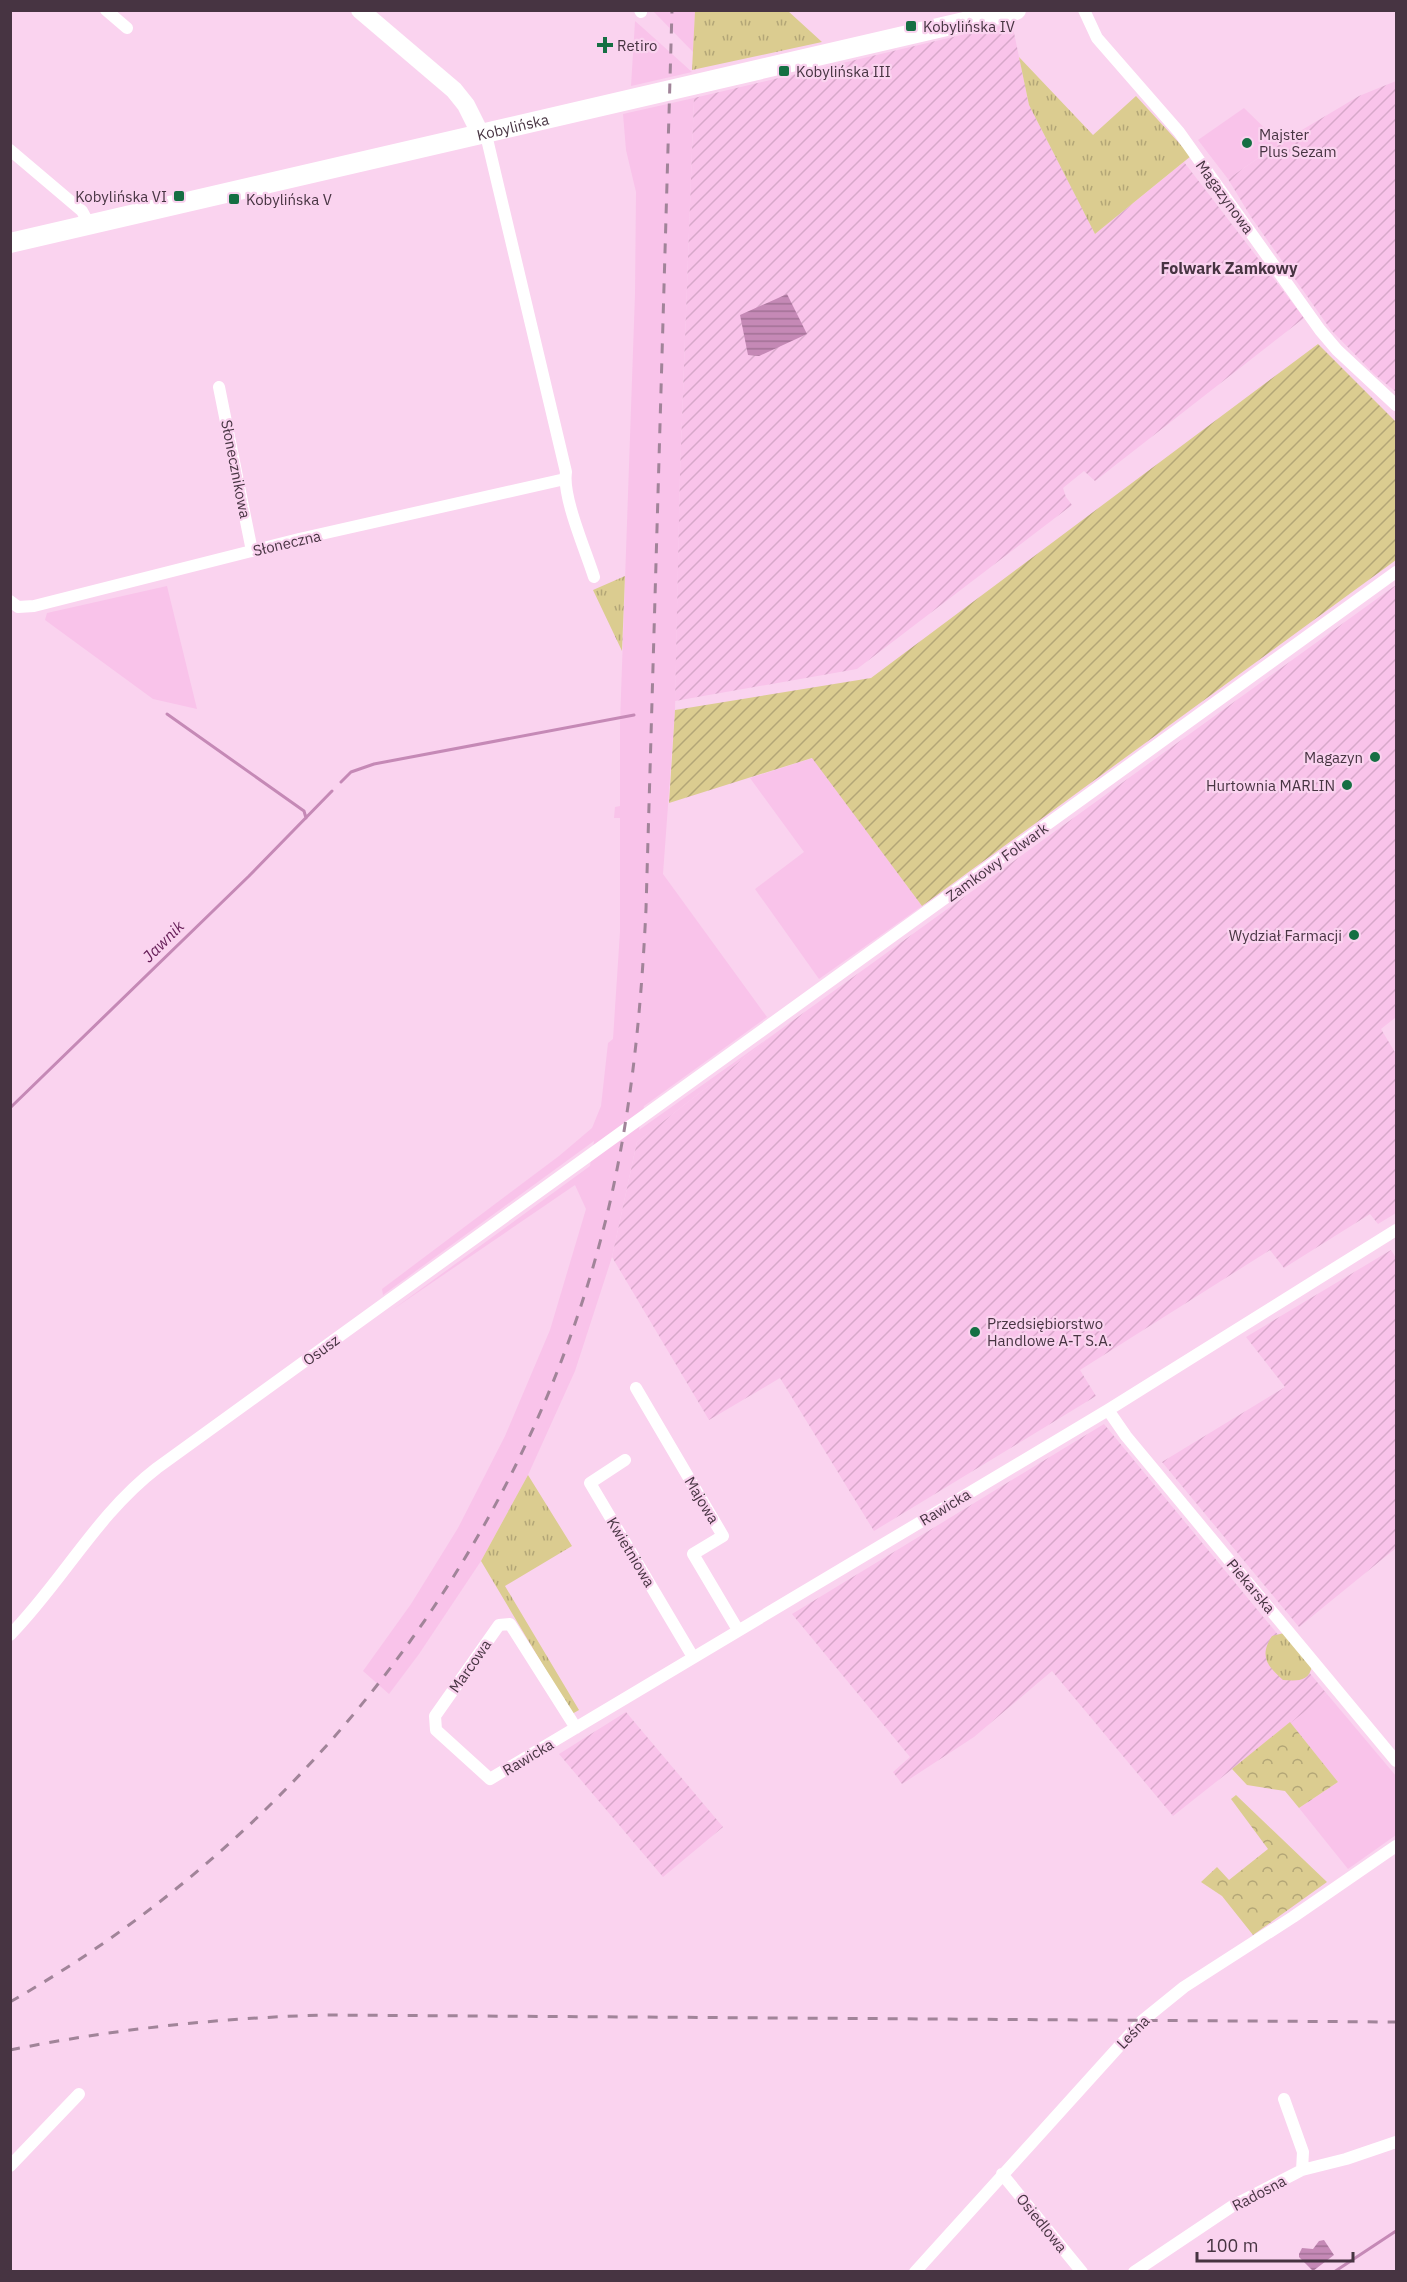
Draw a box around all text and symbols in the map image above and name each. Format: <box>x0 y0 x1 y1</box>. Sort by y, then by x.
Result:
place label: Kobylińska IV <box>923 17 1015 36</box>
marker: Kobylińska IV <box>904 19 918 33</box>
place label: Retiro <box>617 36 657 55</box>
marker: Retiro <box>598 38 612 52</box>
place label: Kobylińska III <box>796 62 891 81</box>
marker: Kobylińska III <box>777 64 791 78</box>
street label: Kobylińska <box>475 109 551 144</box>
place label: Majster Plus Sezam <box>1259 125 1336 161</box>
marker: Majster Plus Sezam <box>1240 136 1254 150</box>
street label: Magazynowa <box>1192 156 1258 238</box>
place label: Kobylińska VI <box>75 187 167 206</box>
marker: Kobylińska VI <box>172 189 186 203</box>
place label: Kobylińska V <box>246 190 332 209</box>
marker: Kobylińska V <box>227 192 241 206</box>
district label: Folwark Zamkowy <box>1160 258 1298 278</box>
street label: Słonecznikowa <box>217 418 255 520</box>
street label: Słoneczna <box>251 526 323 560</box>
place label: Magazyn <box>1304 748 1363 767</box>
marker: Magazyn <box>1368 750 1382 764</box>
place label: Hurtownia MARLIN <box>1206 776 1335 795</box>
marker: Hurtownia MARLIN <box>1340 778 1354 792</box>
street label: Zamkowy Folwark <box>942 819 1052 905</box>
water label: Jawnik <box>138 916 188 966</box>
place label: Wydział Farmacji <box>1229 926 1342 945</box>
marker: Wydział Farmacji <box>1347 928 1361 942</box>
place label: Przedsiębiorstwo Handlowe A-T S.A. <box>987 1314 1112 1350</box>
marker: Przedsiębiorstwo Handlowe A-T S.A. <box>968 1325 982 1339</box>
street label: Osusz <box>299 1330 343 1370</box>
street label: Majowa <box>681 1473 723 1527</box>
street label: Rawicka <box>916 1484 974 1530</box>
street label: Kwietniowa <box>603 1514 659 1590</box>
street label: Piekarska <box>1223 1555 1279 1617</box>
street label: Marcowa <box>445 1636 495 1696</box>
street label: Rawicka <box>499 1734 557 1780</box>
street label: Leśna <box>1112 2011 1154 2053</box>
street label: Radosna <box>1229 2171 1289 2215</box>
street label: Osiedlowa <box>1012 2190 1072 2256</box>
scale bar <box>1197 2225 1353 2263</box>
text: 100 m <box>1206 2234 1258 2257</box>

